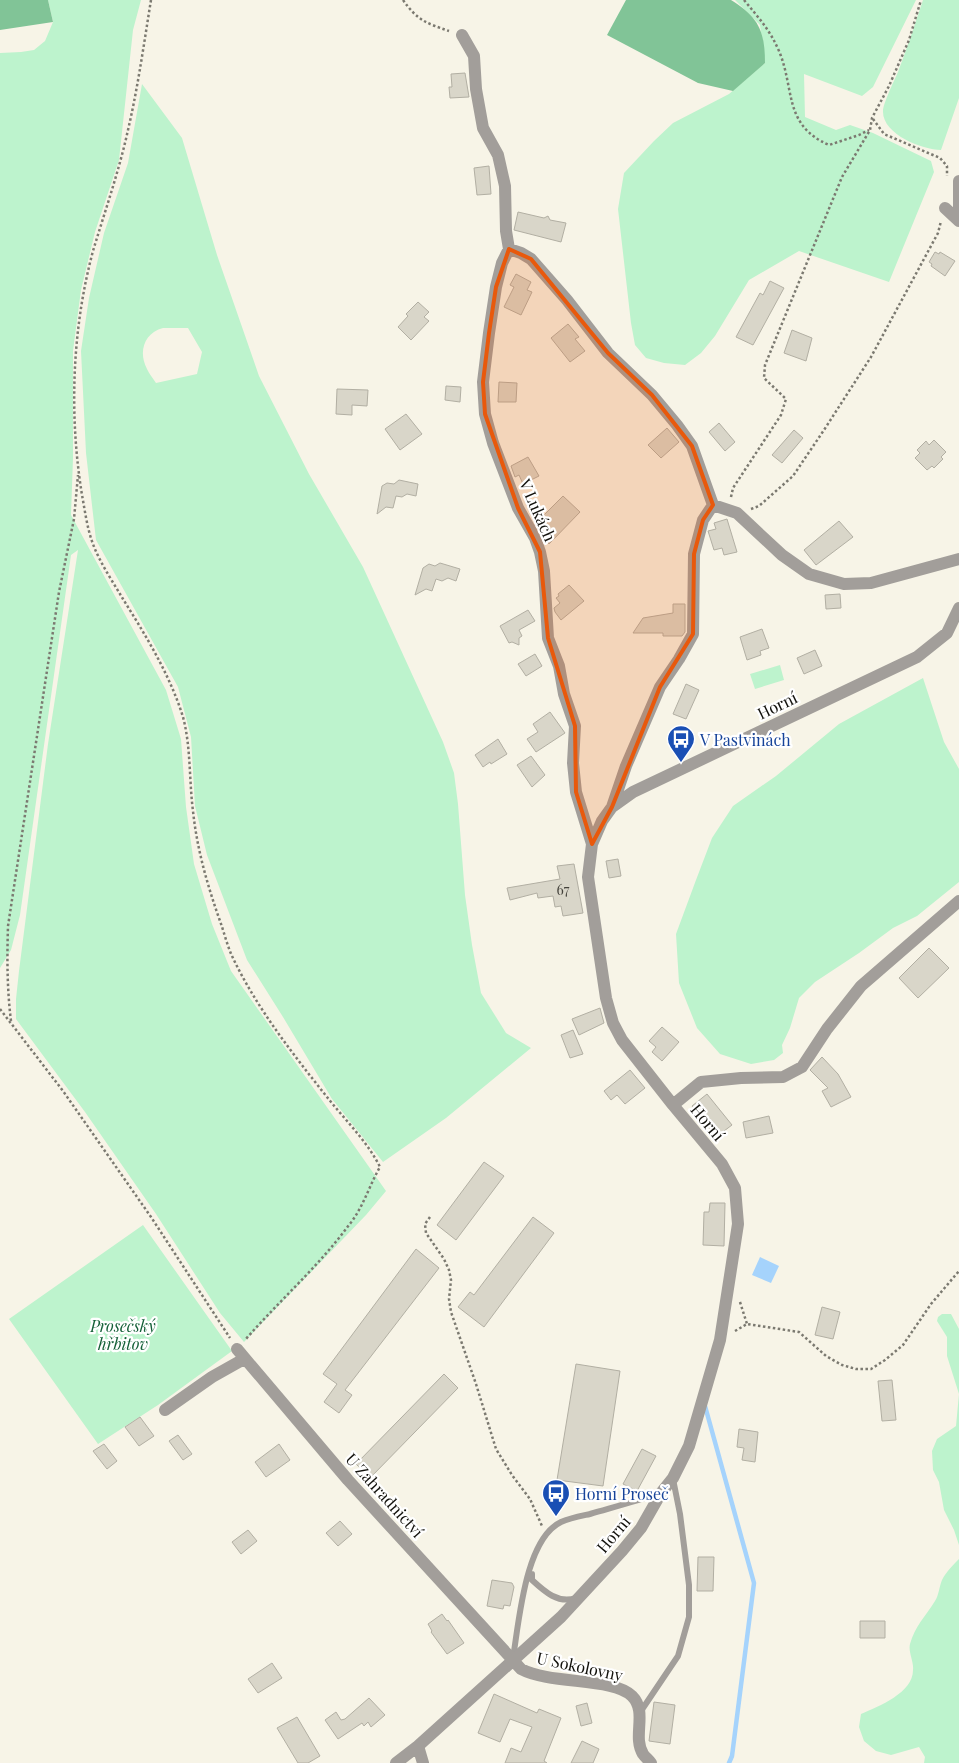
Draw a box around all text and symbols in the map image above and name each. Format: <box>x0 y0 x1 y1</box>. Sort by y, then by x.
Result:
street label: V Lukách <box>515 475 561 545</box>
street label: Horní <box>754 686 801 724</box>
bus stop icon: V Pastvinách <box>666 724 696 763</box>
place label: V Pastvinách <box>699 729 791 750</box>
house number: 67 <box>557 880 570 899</box>
street label: Horní <box>686 1099 730 1145</box>
park label: Prosečský hřbitov <box>89 1315 156 1354</box>
street label: U Zahradnictví <box>342 1448 429 1542</box>
bus stop icon: Horní Proseč <box>541 1478 571 1517</box>
place label: Horní Proseč <box>575 1483 669 1504</box>
street label: Horní <box>591 1511 635 1557</box>
street label: U Sokolovny <box>535 1647 625 1685</box>

